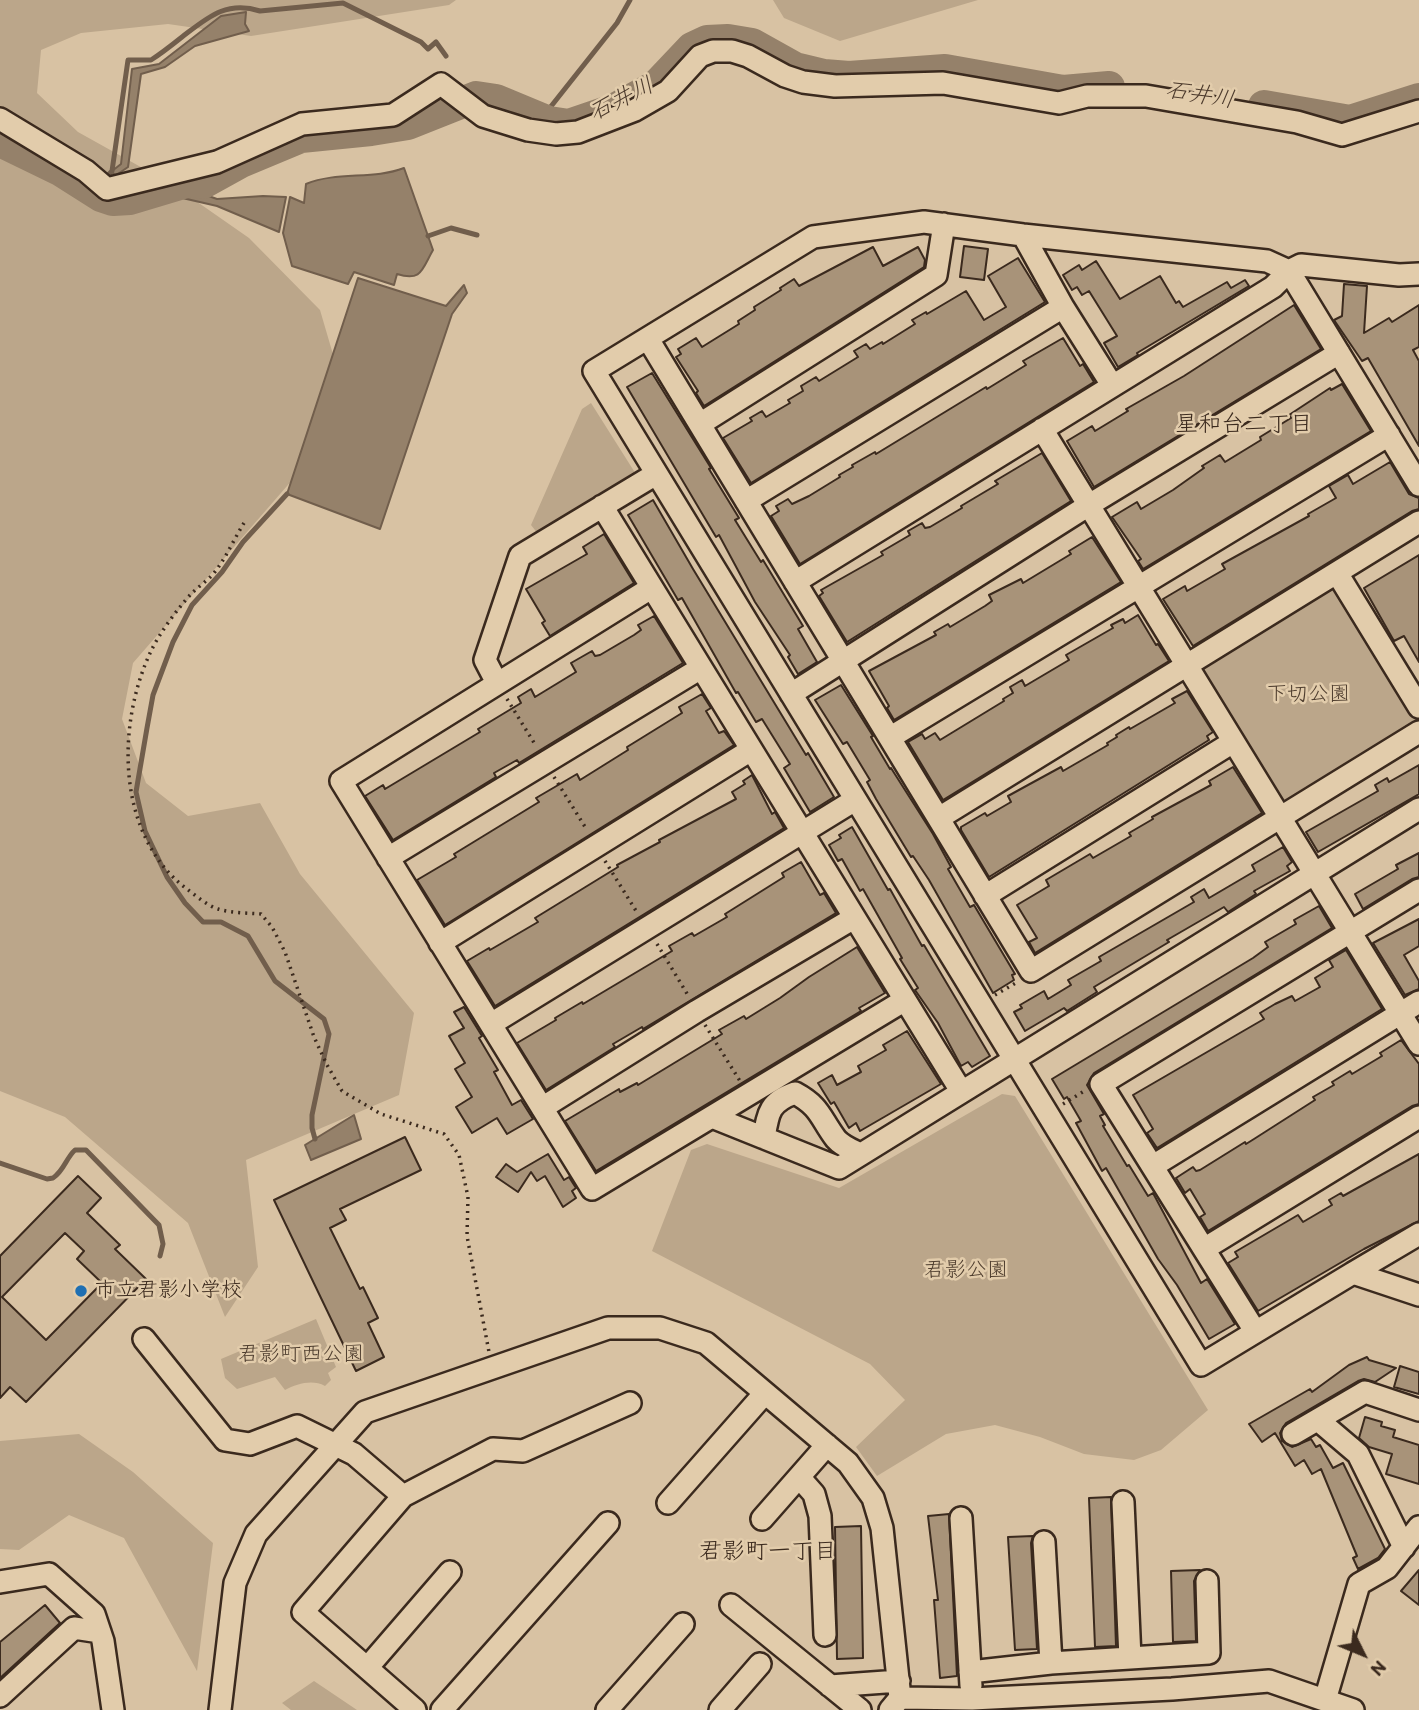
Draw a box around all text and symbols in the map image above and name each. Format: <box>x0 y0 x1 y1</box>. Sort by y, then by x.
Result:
water label: 石井川 <box>585 72 659 128</box>
water label: 石井川 <box>1164 77 1236 115</box>
district label: 星和台二丁目 <box>1175 411 1313 439</box>
park label: 下切公園 <box>1266 682 1350 708</box>
park label: 君影公園 <box>924 1258 1008 1284</box>
place label: 市立君影小学校 <box>95 1278 242 1304</box>
marker: 市立君影小学校 <box>73 1283 89 1299</box>
park label: 君影町西公園 <box>238 1342 364 1368</box>
district label: 君影町一丁目 <box>699 1538 837 1566</box>
north arrow <box>1328 1619 1398 1689</box>
text: N <box>1366 1656 1392 1681</box>

